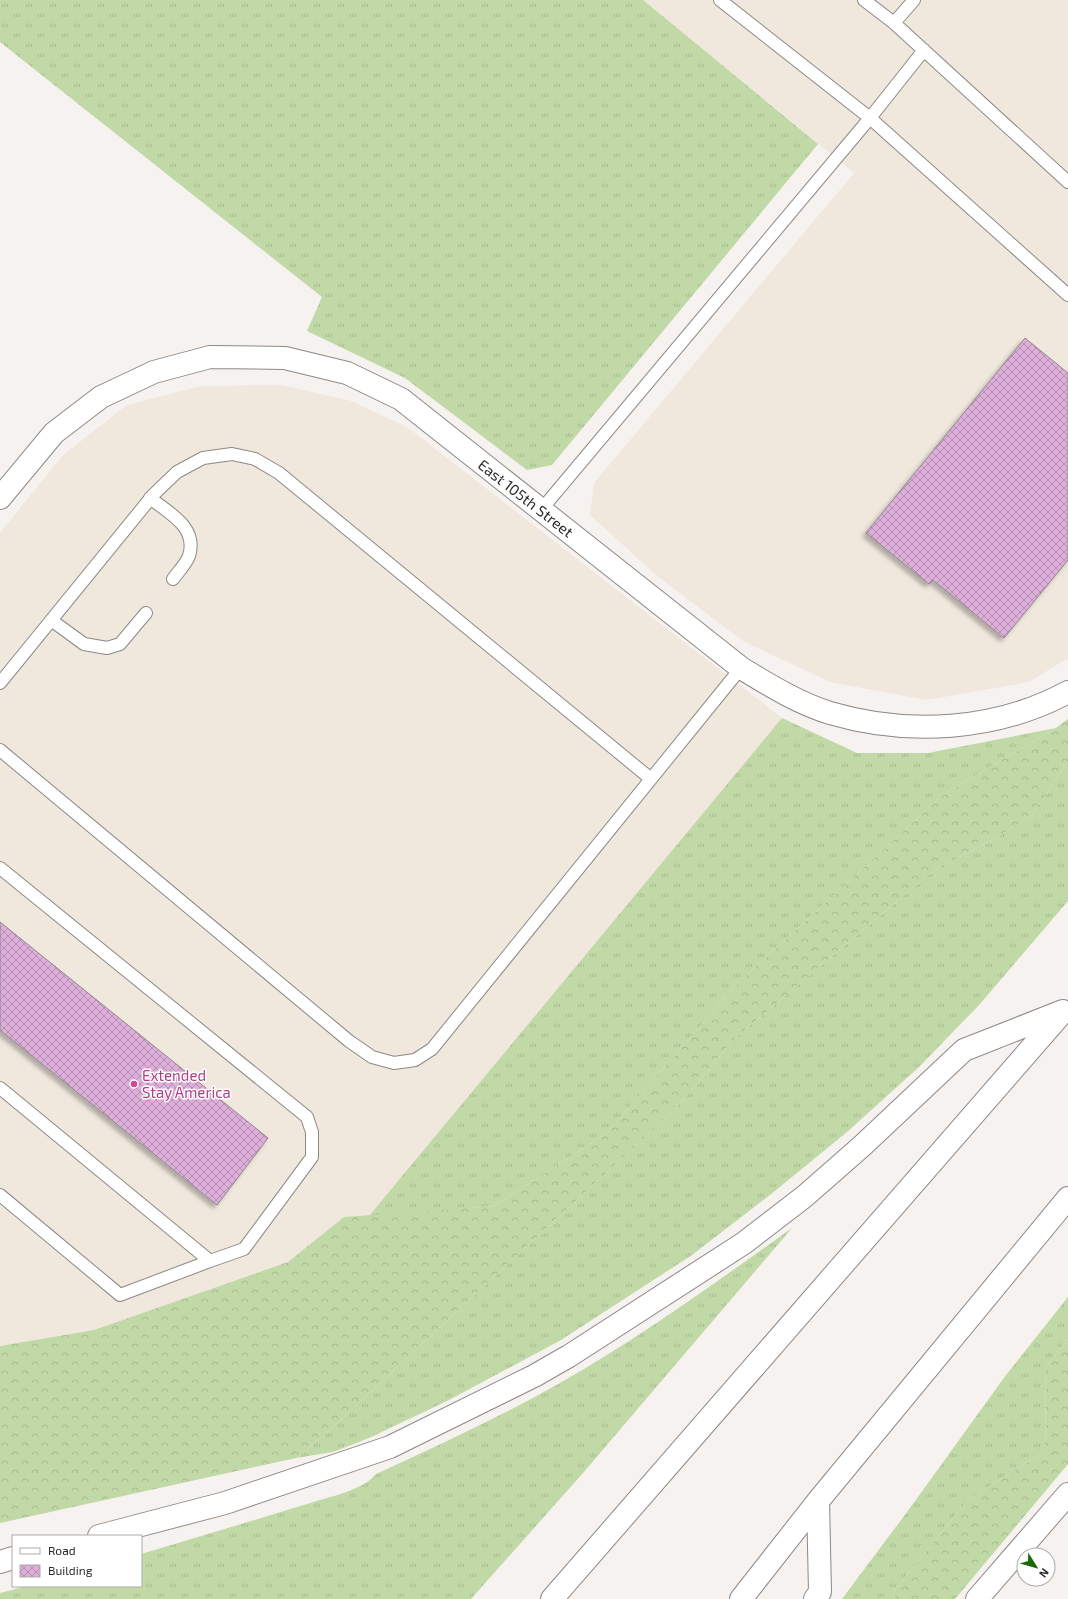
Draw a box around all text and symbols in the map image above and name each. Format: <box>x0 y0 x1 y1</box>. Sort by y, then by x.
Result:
street label: East 105th Street <box>475 455 577 541</box>
place label: Extended Stay America <box>142 1066 231 1101</box>
marker: Extended Stay America <box>129 1079 139 1089</box>
legend <box>12 1535 142 1587</box>
text: Road <box>48 1543 76 1557</box>
north arrow <box>1016 1547 1056 1587</box>
text: Building <box>48 1563 93 1577</box>
text: N <box>1037 1566 1052 1580</box>

